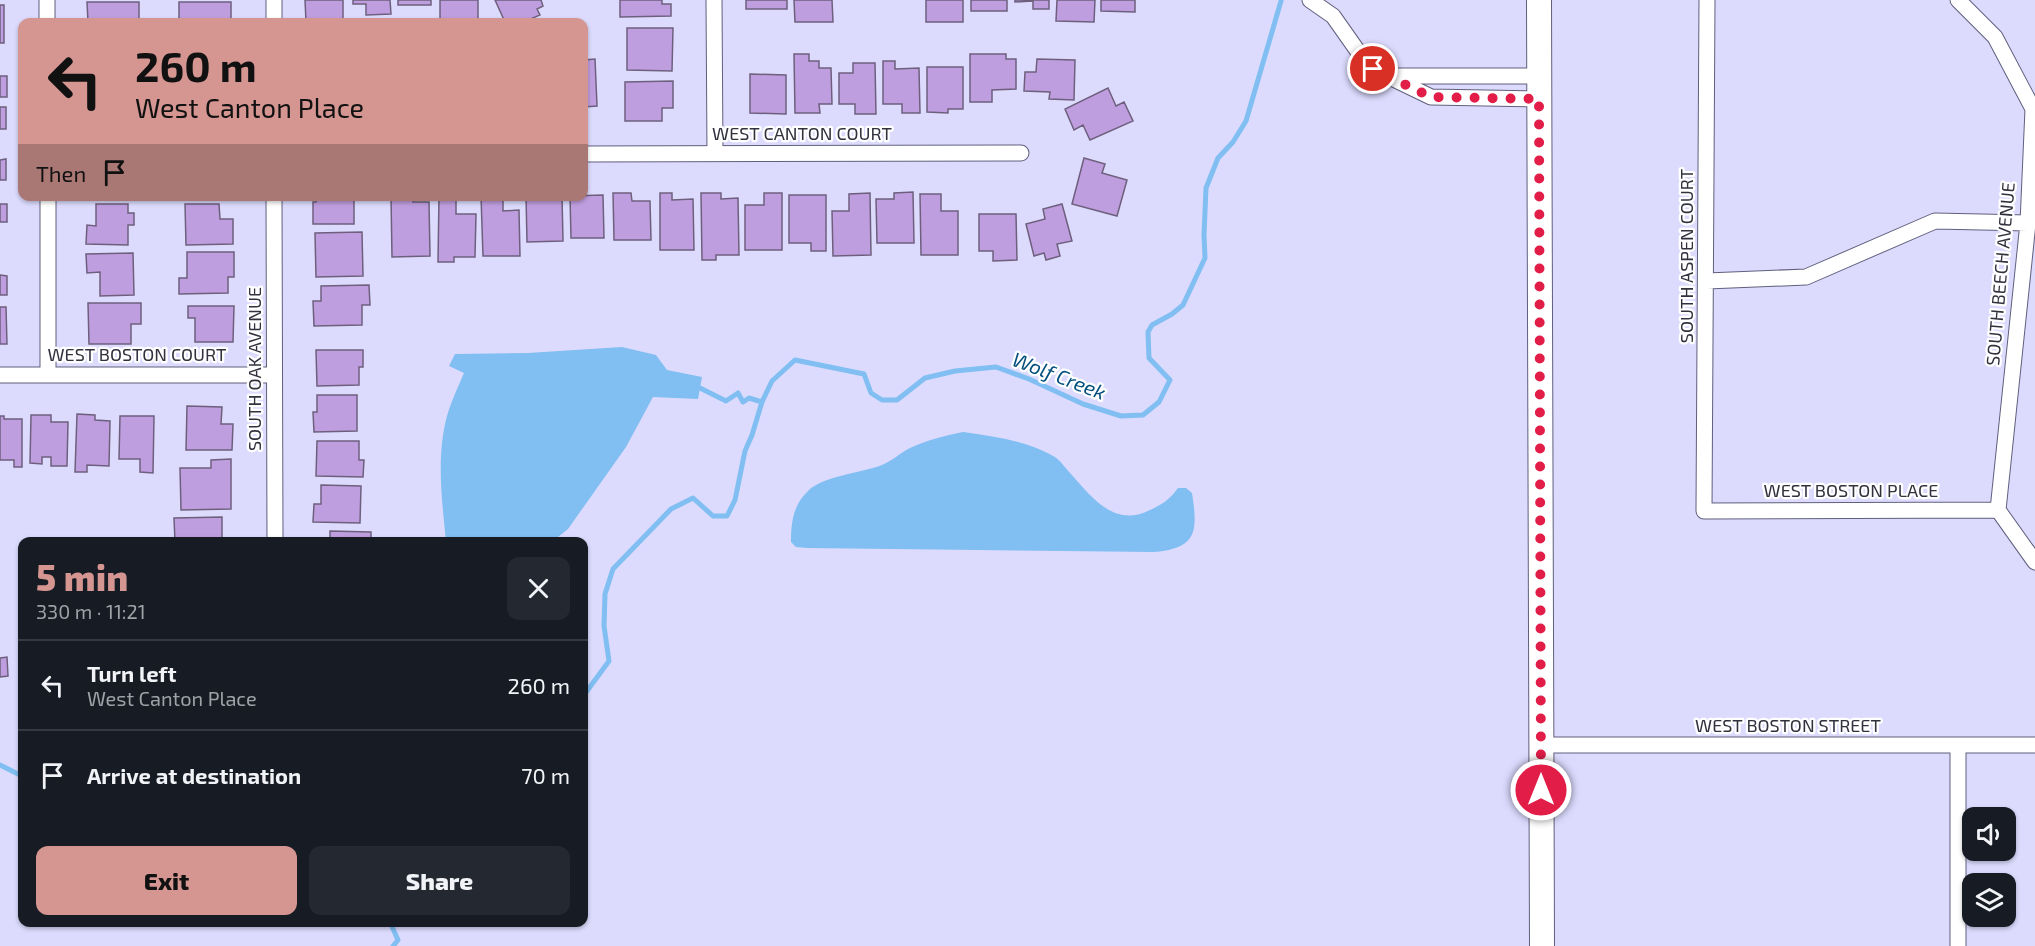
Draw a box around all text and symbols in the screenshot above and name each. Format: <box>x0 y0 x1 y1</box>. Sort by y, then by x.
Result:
text: 260 m <box>135 40 257 90</box>
icon: left <box>36 42 114 120</box>
pin <box>1347 43 1398 94</box>
icon: arrive <box>1356 52 1389 85</box>
text: West Canton Place <box>135 91 364 123</box>
street label: WEST CANTON COURT <box>712 122 892 144</box>
icon: arrive <box>98 156 131 189</box>
text: Then <box>36 160 86 186</box>
street label: SOUTH ASPEN COURT <box>1675 168 1697 343</box>
street label: SOUTH BEECH AVENUE <box>1981 181 2019 367</box>
street label: SOUTH OAK AVENUE <box>243 287 265 451</box>
street label: WEST BOSTON COURT <box>48 343 227 365</box>
water label: Wolf Creek <box>1009 346 1110 404</box>
street label: WEST BOSTON PLACE <box>1764 479 1938 501</box>
text: 5 min <box>36 555 128 598</box>
button: close <box>507 557 570 620</box>
text: 330 m · 11:21 <box>36 599 146 623</box>
text: Turn left <box>87 660 176 686</box>
icon: left <box>36 669 69 702</box>
text: 260 m <box>508 672 570 698</box>
text: West Canton Place <box>87 686 257 710</box>
street label: WEST BOSTON STREET <box>1695 714 1881 736</box>
position arrow <box>1509 758 1573 822</box>
icon: arrive <box>36 759 69 792</box>
text: Arrive at destination <box>87 762 301 788</box>
text: 70 m <box>521 762 570 788</box>
map controls <box>1962 807 2016 927</box>
button: sound <box>1962 807 2016 861</box>
button: Exit <box>36 846 297 915</box>
button: Share <box>309 846 570 915</box>
button: layers <box>1962 873 2016 927</box>

